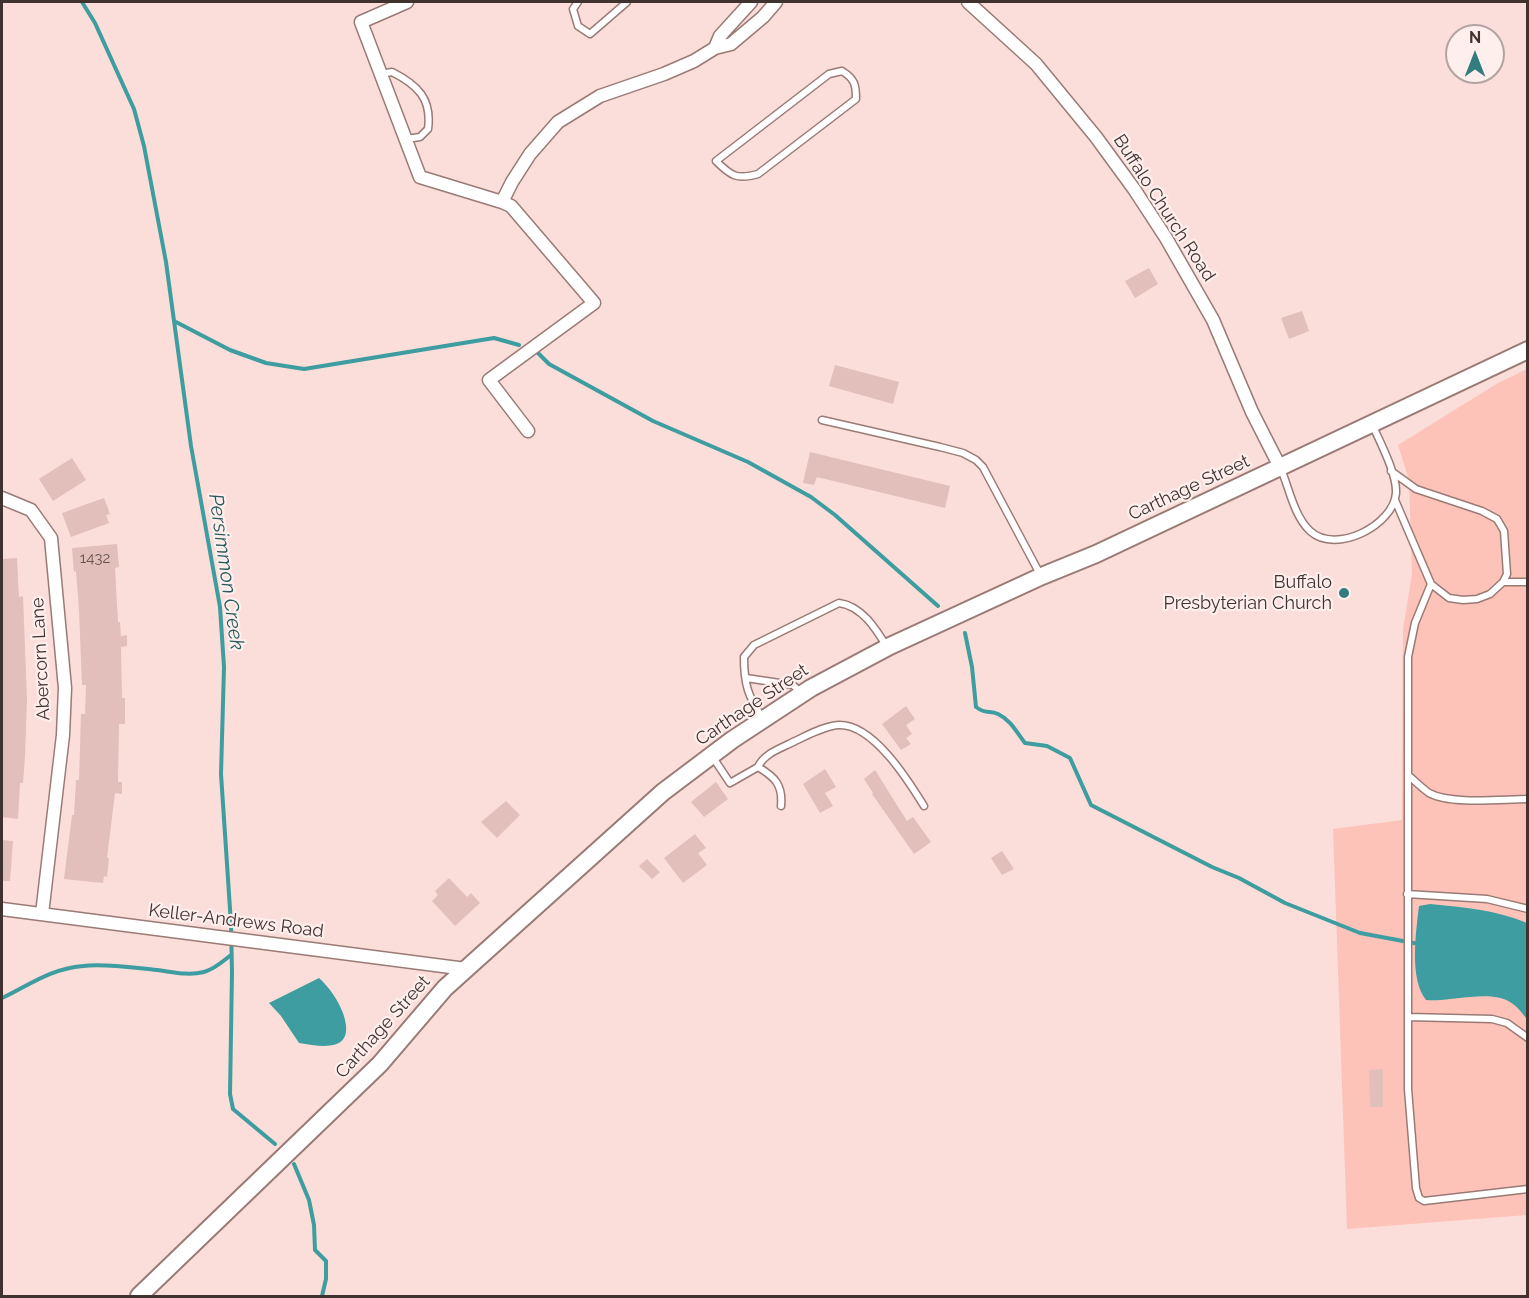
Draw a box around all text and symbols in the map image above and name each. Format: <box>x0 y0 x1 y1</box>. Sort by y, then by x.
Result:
north arrow <box>1445 24 1505 84</box>
text: N <box>1469 28 1481 47</box>
street label: Buffalo Church Road <box>1108 130 1220 286</box>
street label: Carthage Street <box>1125 451 1253 525</box>
water label: Persimmon Creek <box>203 492 249 652</box>
house number: 1432 <box>80 549 110 567</box>
place label: Buffalo Presbyterian Church <box>1163 572 1332 614</box>
marker: Buffalo Presbyterian Church <box>1337 586 1351 600</box>
street label: Abercorn Lane <box>27 597 55 721</box>
street label: Carthage Street <box>692 659 812 751</box>
street label: Keller-Andrews Road <box>147 900 325 942</box>
street label: Carthage Street <box>331 971 435 1083</box>

